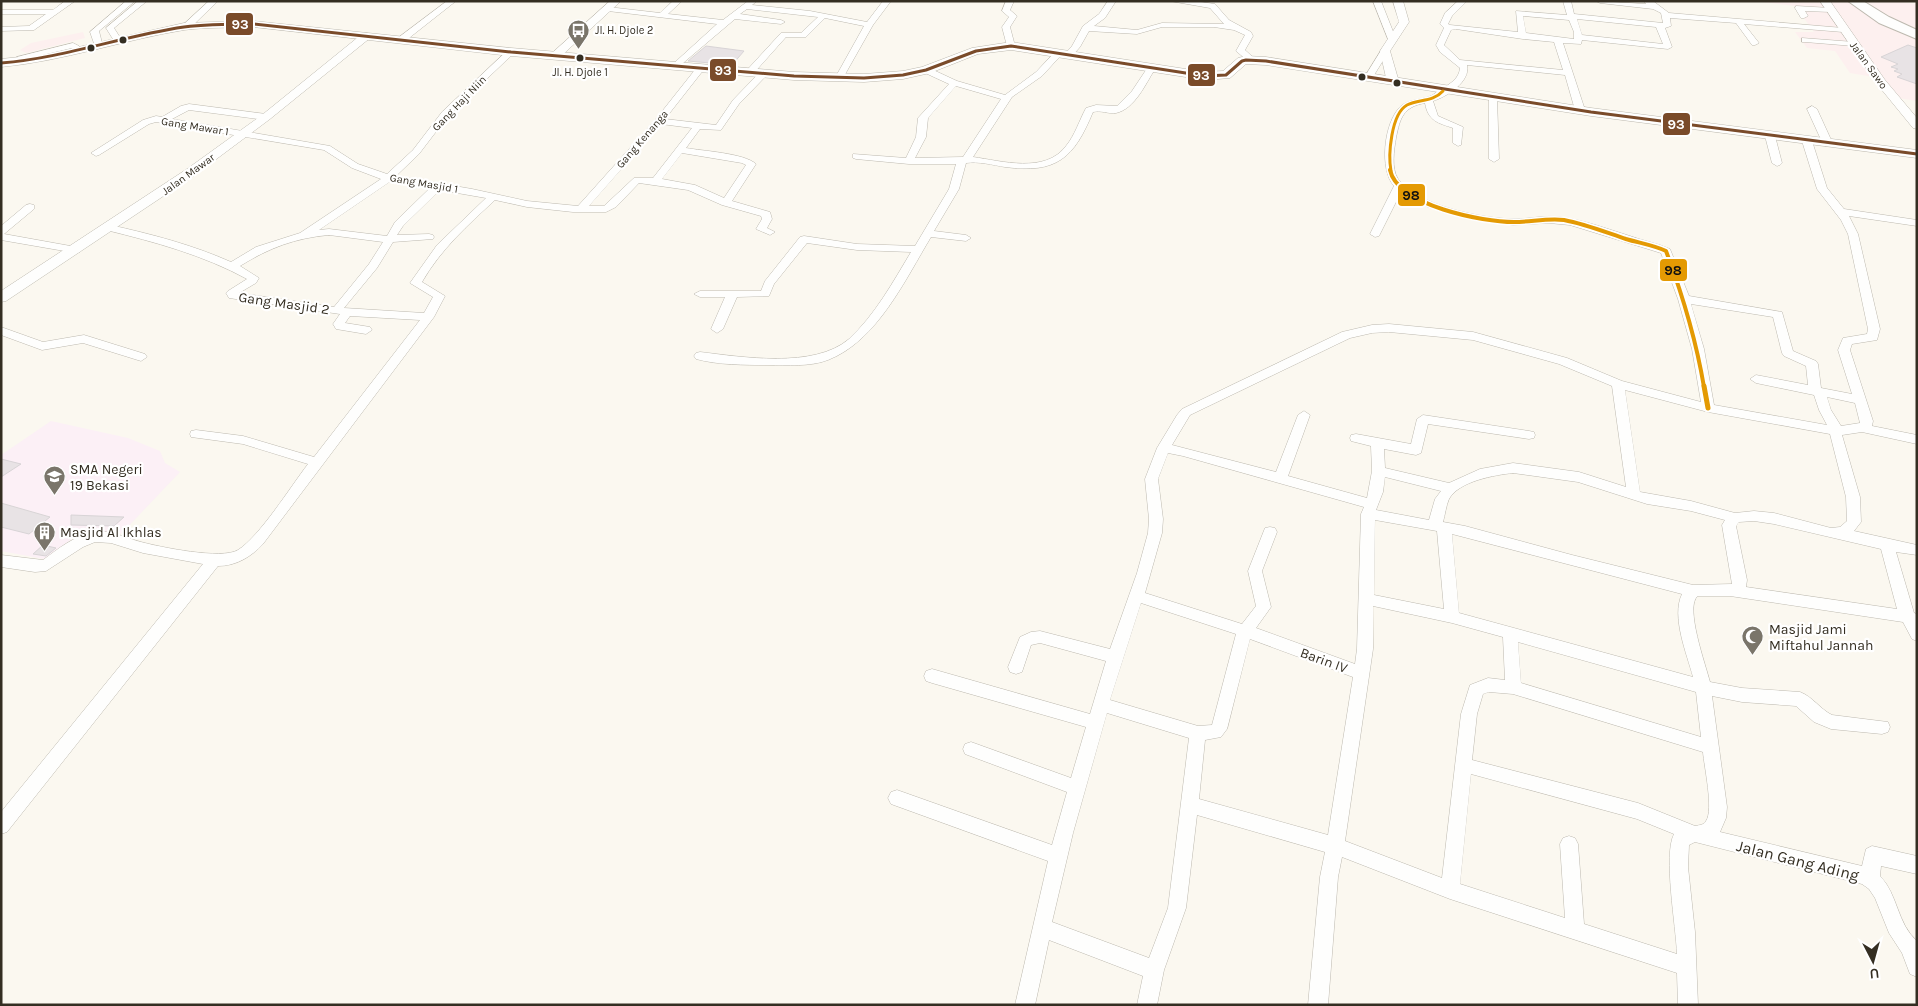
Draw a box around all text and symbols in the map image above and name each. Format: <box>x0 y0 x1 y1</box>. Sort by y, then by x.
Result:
line badge: 93 <box>225 12 254 36</box>
text: 93 <box>231 16 249 33</box>
bus stop icon: Jl. H. Djole 2 <box>567 18 591 49</box>
place label: Jl. H. Djole 2 <box>595 24 653 37</box>
unlabelled marker <box>118 35 128 45</box>
street label: Jalan Sawo <box>1847 39 1890 92</box>
unlabelled marker <box>86 43 96 53</box>
marker: Jl. H. Djole 1 <box>575 53 585 63</box>
line badge: 93 <box>709 58 737 82</box>
text: 93 <box>714 62 732 79</box>
line badge: 93 <box>1187 63 1216 87</box>
place label: Jl. H. Djole 1 <box>552 66 608 79</box>
text: 93 <box>1192 67 1210 84</box>
unlabelled marker <box>1357 72 1367 82</box>
street label: Gang Haji Niin <box>430 73 489 134</box>
unlabelled marker <box>1392 78 1402 88</box>
street label: Gang Kenanga <box>614 108 671 171</box>
line badge: 93 <box>1662 112 1691 136</box>
street label: Gang Mawar 1 <box>160 115 230 138</box>
text: 93 <box>1667 116 1685 133</box>
street label: Jalan Mawar <box>159 151 217 198</box>
street label: Gang Masjid 1 <box>389 171 459 196</box>
line badge: 98 <box>1397 183 1426 207</box>
text: 98 <box>1402 187 1420 204</box>
line badge: 98 <box>1659 258 1688 282</box>
text: 98 <box>1664 262 1682 279</box>
street label: Gang Masjid 2 <box>237 289 330 318</box>
place label: SMA Negeri 19 Bekasi <box>70 461 143 494</box>
school or university icon: SMA Negeri 19 Bekasi <box>42 465 66 496</box>
building icon: Masjid Al Ikhlas <box>32 520 56 551</box>
place label: Masjid Al Ikhlas <box>60 524 162 541</box>
place label: Masjid Jami Miftahul Jannah <box>1769 621 1873 654</box>
mosque icon: Masjid Jami Miftahul Jannah <box>1741 625 1765 656</box>
street label: Barin IV <box>1298 644 1350 677</box>
street label: Jalan Gang Ading <box>1735 836 1861 885</box>
north arrow <box>1848 936 1898 986</box>
text: U <box>1869 964 1880 982</box>

